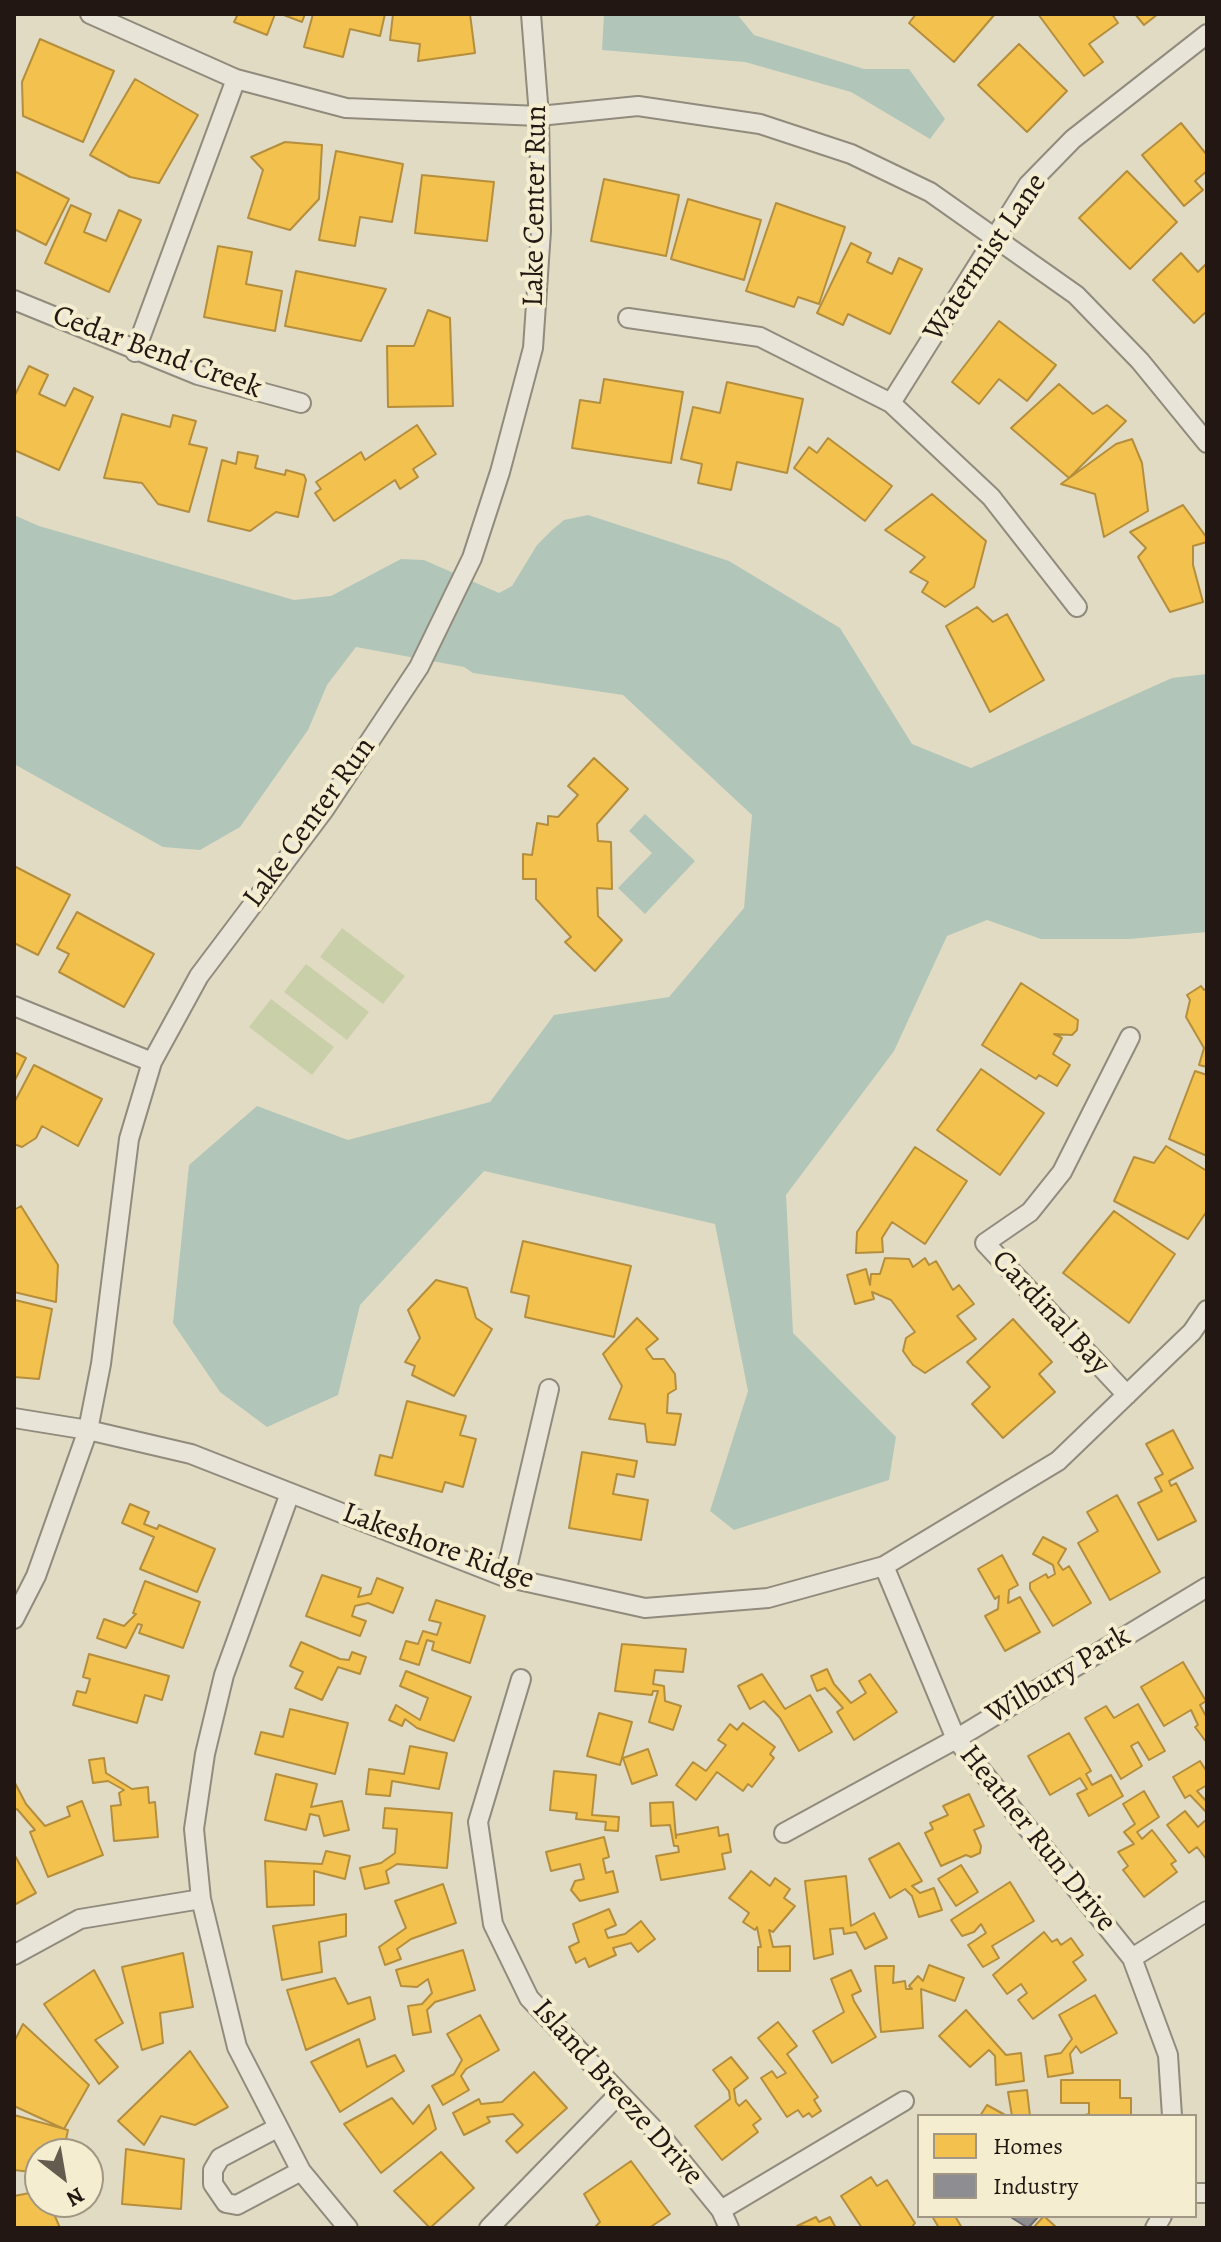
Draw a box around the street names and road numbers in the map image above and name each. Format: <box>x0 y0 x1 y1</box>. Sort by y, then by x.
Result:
street label: Lake Center Run <box>516 105 556 307</box>
street label: Watermist Lane <box>917 167 1055 349</box>
street label: Cedar Bend Creek <box>48 298 266 408</box>
street label: Lake Center Run <box>236 731 384 915</box>
street label: Cardinal Bay <box>983 1243 1117 1383</box>
street label: Lakeshore Ridge <box>337 1496 539 1598</box>
street label: Wilbury Park <box>980 1619 1138 1733</box>
street label: Heather Run Drive <box>951 1738 1123 1940</box>
street label: Island Breeze Drive <box>524 1992 710 2194</box>

